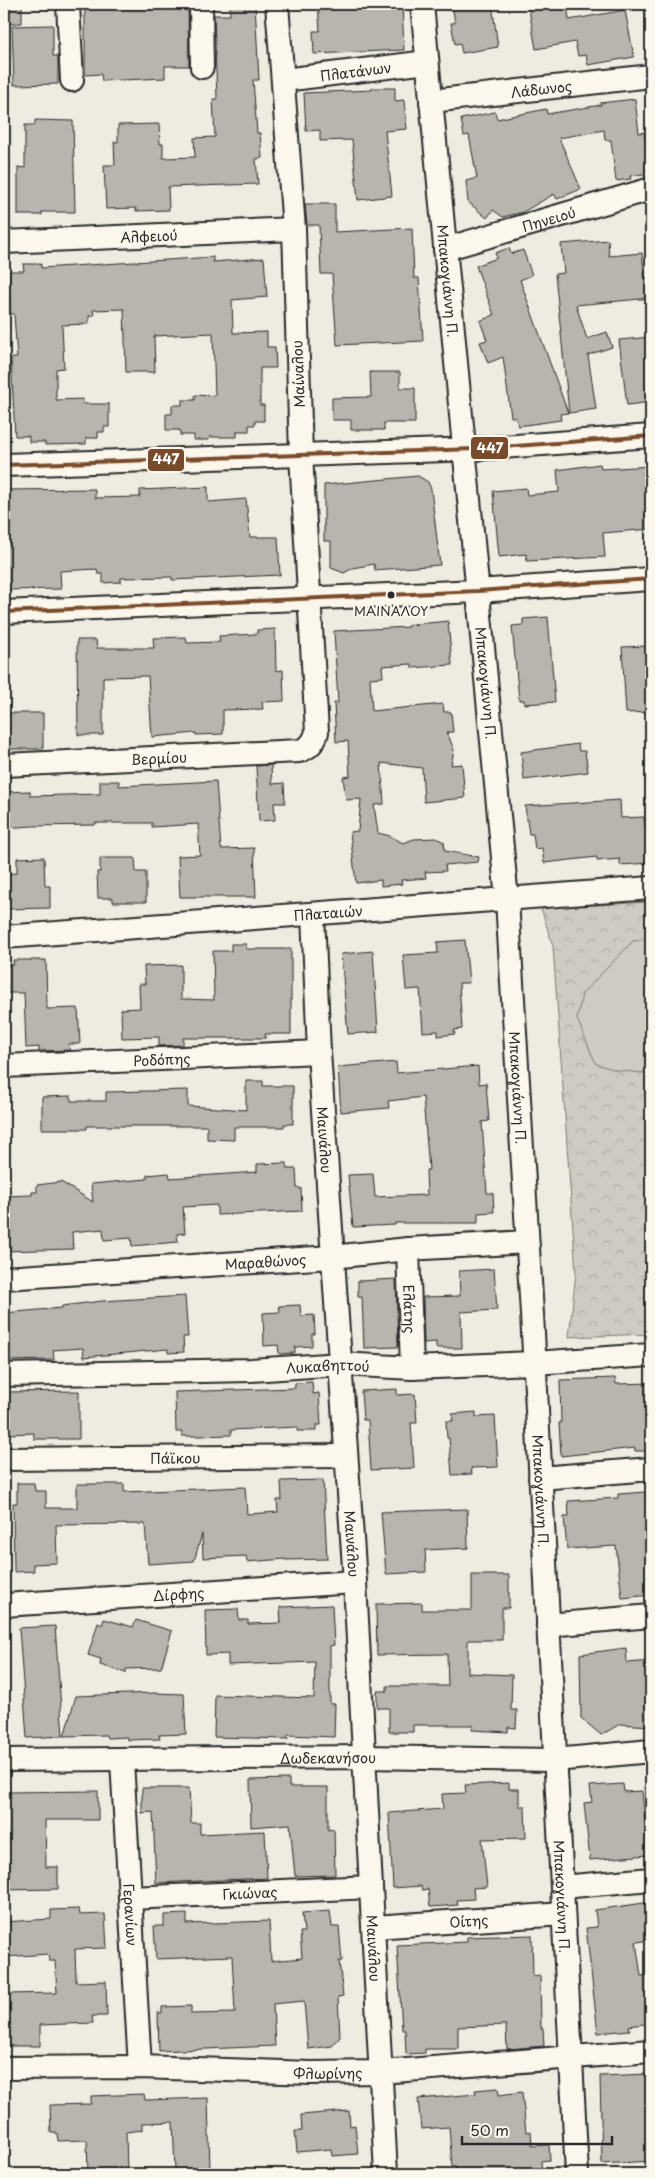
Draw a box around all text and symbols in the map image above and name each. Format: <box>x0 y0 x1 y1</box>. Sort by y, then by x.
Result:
street label: Πλατάνων <box>318 56 393 86</box>
street label: Λάδωνος <box>510 75 573 102</box>
street label: Πηνειού <box>519 201 578 237</box>
street label: Μπακογιάννη Π. <box>432 223 464 338</box>
street label: Αλφειού <box>120 224 178 247</box>
street label: Μαίναλου <box>286 340 310 408</box>
line badge: 447 <box>470 436 509 460</box>
text: 447 <box>477 437 504 458</box>
line badge: 447 <box>147 448 185 472</box>
text: 447 <box>153 448 180 469</box>
marker: ΜΑΙΝΑΛΟΥ <box>386 590 396 600</box>
place label: ΜΑΙΝΑΛΟΥ <box>354 601 428 620</box>
street label: Μπακογιάννη Π. <box>471 626 502 740</box>
street label: Βερμίου <box>130 746 187 769</box>
street label: Πλαταιών <box>293 899 364 926</box>
street label: Μπακογιάννη Π. <box>504 1031 532 1145</box>
street label: Ροδόπης <box>133 1047 191 1071</box>
street label: Μαινάλου <box>312 1106 338 1174</box>
street label: Μαραθώνος <box>224 1248 307 1274</box>
street label: Ελάτης <box>399 1284 421 1334</box>
street label: Λυκαβηττού <box>285 1353 370 1378</box>
street label: Μπακογιάννη Π. <box>528 1434 555 1548</box>
street label: Πάϊκου <box>150 1447 200 1468</box>
street label: Μαινάλου <box>340 1510 365 1578</box>
street label: Δίρφης <box>152 1581 205 1606</box>
street label: Δωδεκανήσου <box>280 1746 376 1768</box>
street label: Μπακογιάννη Π. <box>549 1839 576 1953</box>
street label: Γκιώνας <box>222 1881 278 1904</box>
street label: Γερανίων <box>119 1883 143 1947</box>
street label: Οίτης <box>449 1909 489 1932</box>
street label: Μαινάλου <box>362 1914 386 1982</box>
street label: Φλωρίνης <box>293 2062 363 2084</box>
scale bar <box>462 2113 612 2145</box>
text: 50 m <box>470 2118 509 2141</box>

